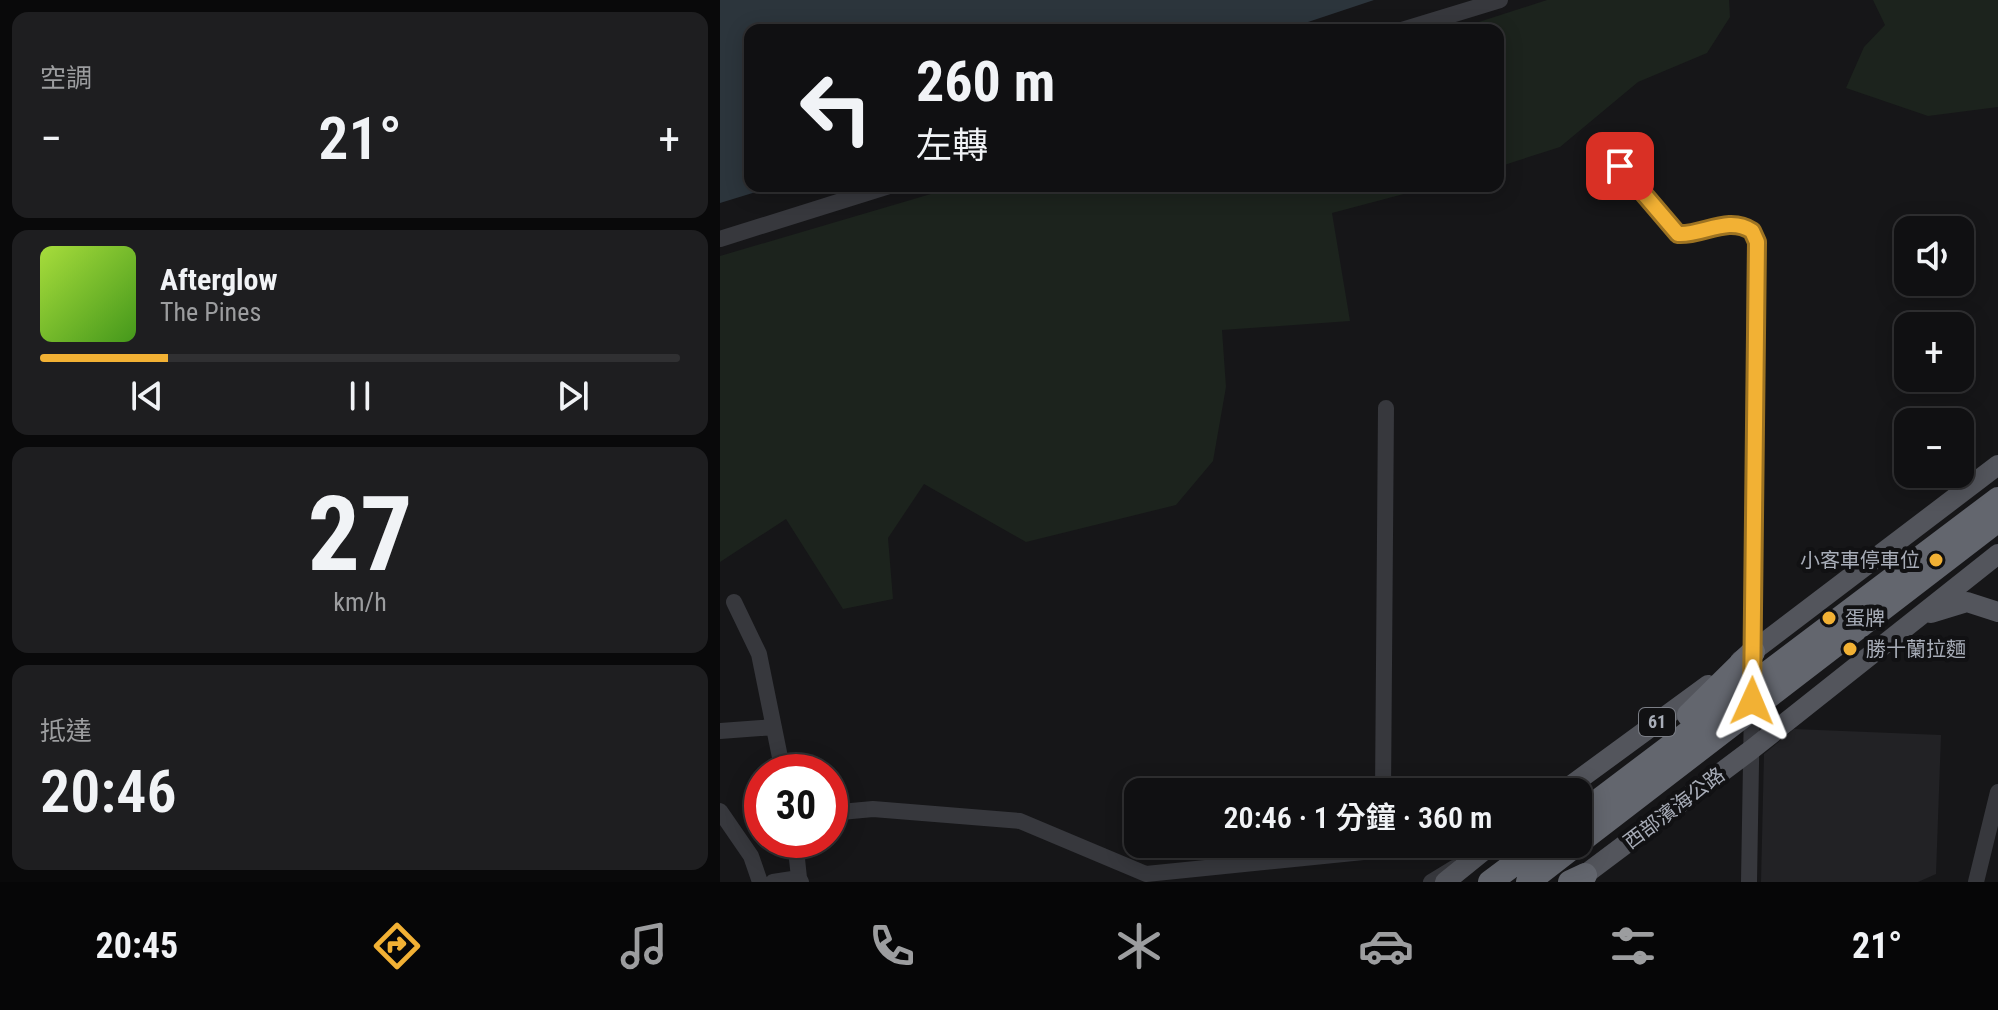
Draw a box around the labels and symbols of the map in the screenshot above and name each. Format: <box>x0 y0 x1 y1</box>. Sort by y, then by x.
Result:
pin <box>1586 132 1654 200</box>
place label: 小客車停車位 <box>1800 548 1920 572</box>
marker: 小客車停車位 <box>1927 551 1945 569</box>
place label: 蛋牌 <box>1845 606 1885 630</box>
marker: 蛋牌 <box>1820 609 1838 627</box>
place label: 勝十蘭拉麵 <box>1866 637 1966 661</box>
marker: 勝十蘭拉麵 <box>1841 640 1859 658</box>
position arrow <box>1710 659 1794 743</box>
road number: 61 <box>1639 708 1675 736</box>
speed limit sign: 30 <box>744 754 848 858</box>
street label: 西部濱海公路 <box>1619 762 1729 854</box>

